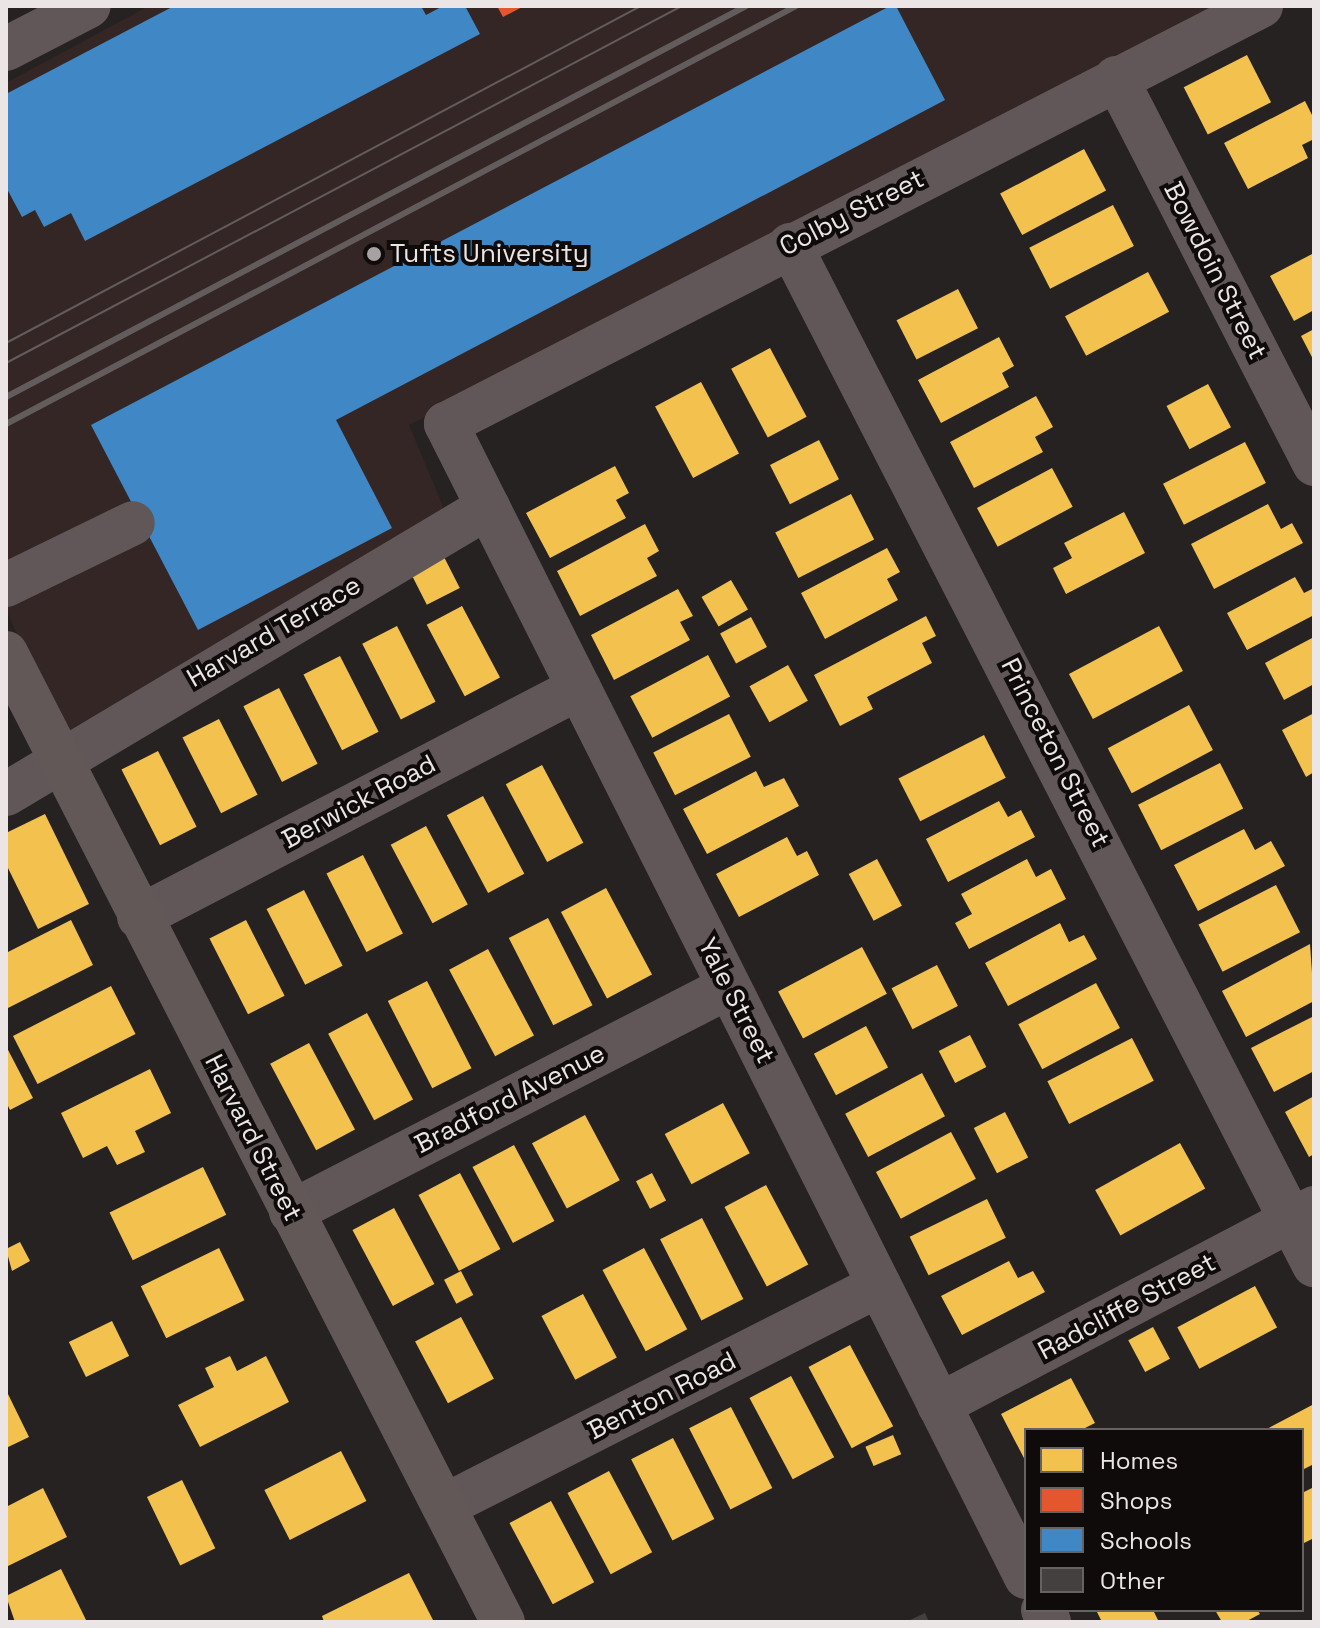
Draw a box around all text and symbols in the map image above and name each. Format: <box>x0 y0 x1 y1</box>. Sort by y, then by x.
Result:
street label: Colby Street <box>775 163 929 263</box>
street label: Bowdoin Street <box>1157 177 1273 365</box>
place label: Tufts University <box>390 238 589 270</box>
marker: Tufts University <box>365 245 383 263</box>
street label: Harvard Terrace <box>181 570 367 694</box>
street label: Princeton Street <box>994 653 1116 853</box>
street label: Berwick Road <box>277 748 441 856</box>
street label: Yale Street <box>691 933 781 1069</box>
street label: Bradford Avenue <box>410 1038 610 1160</box>
street label: Harvard Street <box>198 1050 308 1226</box>
street label: Radcliffe Street <box>1033 1247 1221 1367</box>
street label: Benton Road <box>583 1345 741 1447</box>
legend <box>1024 1428 1304 1612</box>
text: Homes <box>1100 1445 1178 1476</box>
text: Shops <box>1100 1485 1172 1516</box>
text: Schools <box>1100 1525 1192 1556</box>
text: Other <box>1100 1565 1165 1596</box>

